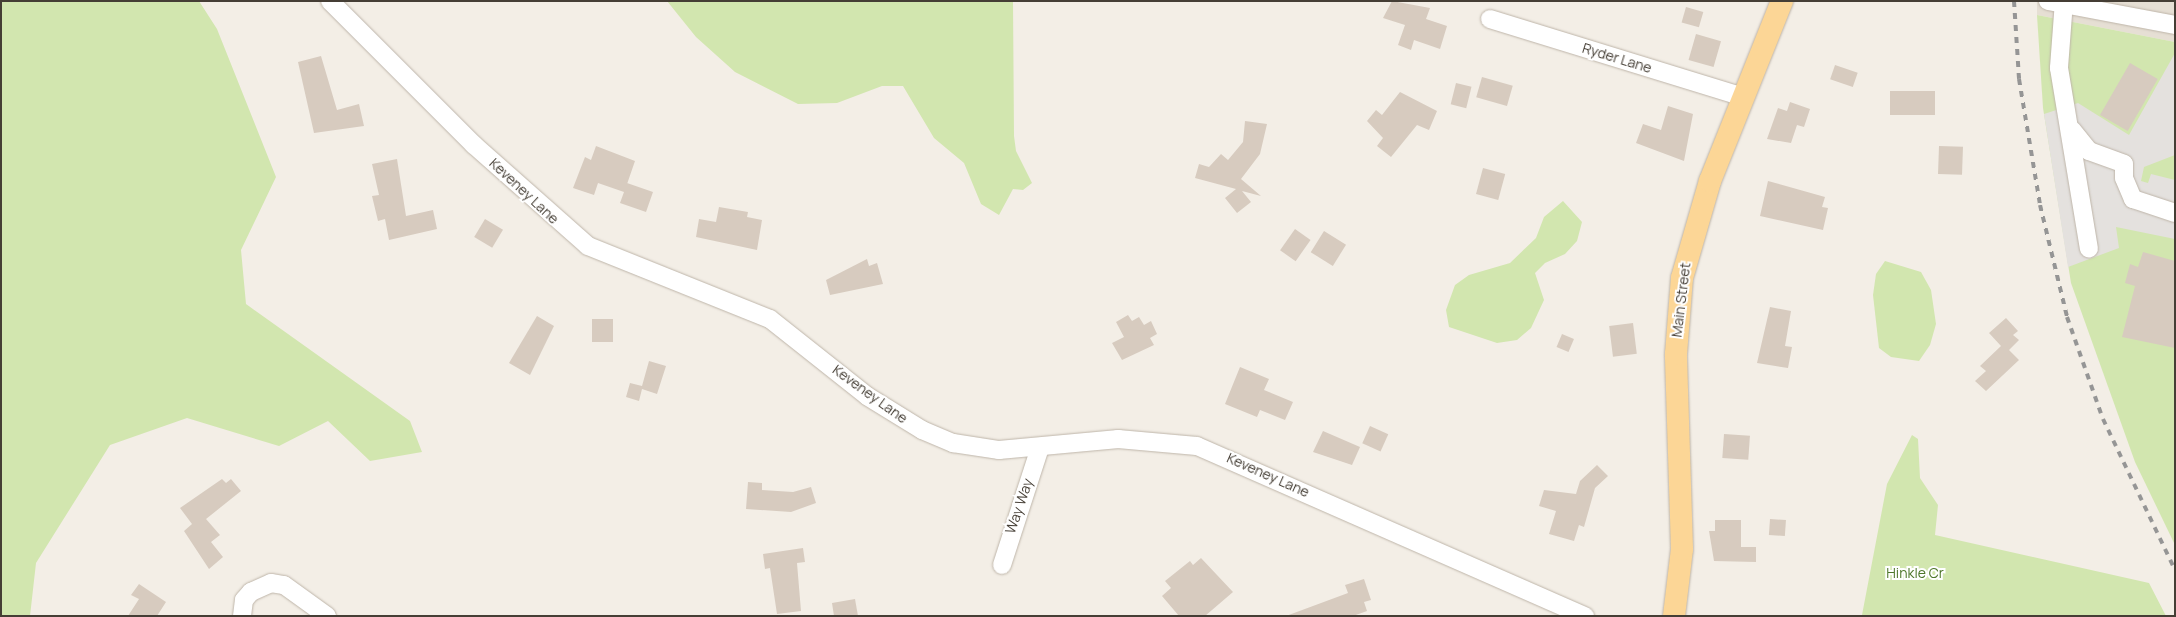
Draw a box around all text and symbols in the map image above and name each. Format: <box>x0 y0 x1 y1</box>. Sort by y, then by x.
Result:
street label: Ryder Lane <box>1580 39 1654 77</box>
street label: Keveney Lane <box>486 155 562 227</box>
street label: Main Street <box>1668 262 1694 338</box>
street label: Keveney Lane <box>829 361 911 427</box>
street label: Keveney Lane <box>1224 449 1312 501</box>
street label: Way Way <box>1002 476 1036 536</box>
park label: Hinkle Cr <box>1886 565 1944 581</box>

